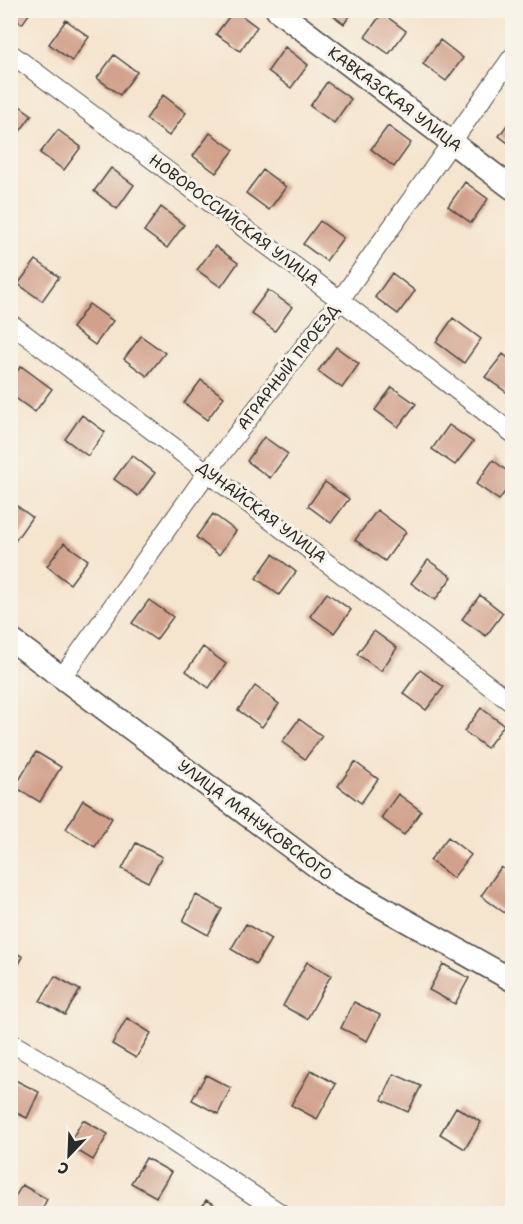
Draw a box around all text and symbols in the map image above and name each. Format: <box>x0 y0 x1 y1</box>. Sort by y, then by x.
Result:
street label: КАВКАЗСКАЯ УЛИЦА <box>324 42 466 156</box>
street label: НОВОРОССИЙСКАЯ УЛИЦА <box>145 149 323 291</box>
street label: АГРАРНЫЙ ПРОЕЗД <box>232 300 344 434</box>
street label: ДУНАЙСКАЯ УЛИЦА <box>193 456 331 568</box>
street label: УЛИЦА МАНУКОВСКОГО <box>173 755 337 885</box>
north arrow <box>39 1125 99 1185</box>
text: С <box>55 1157 72 1180</box>

